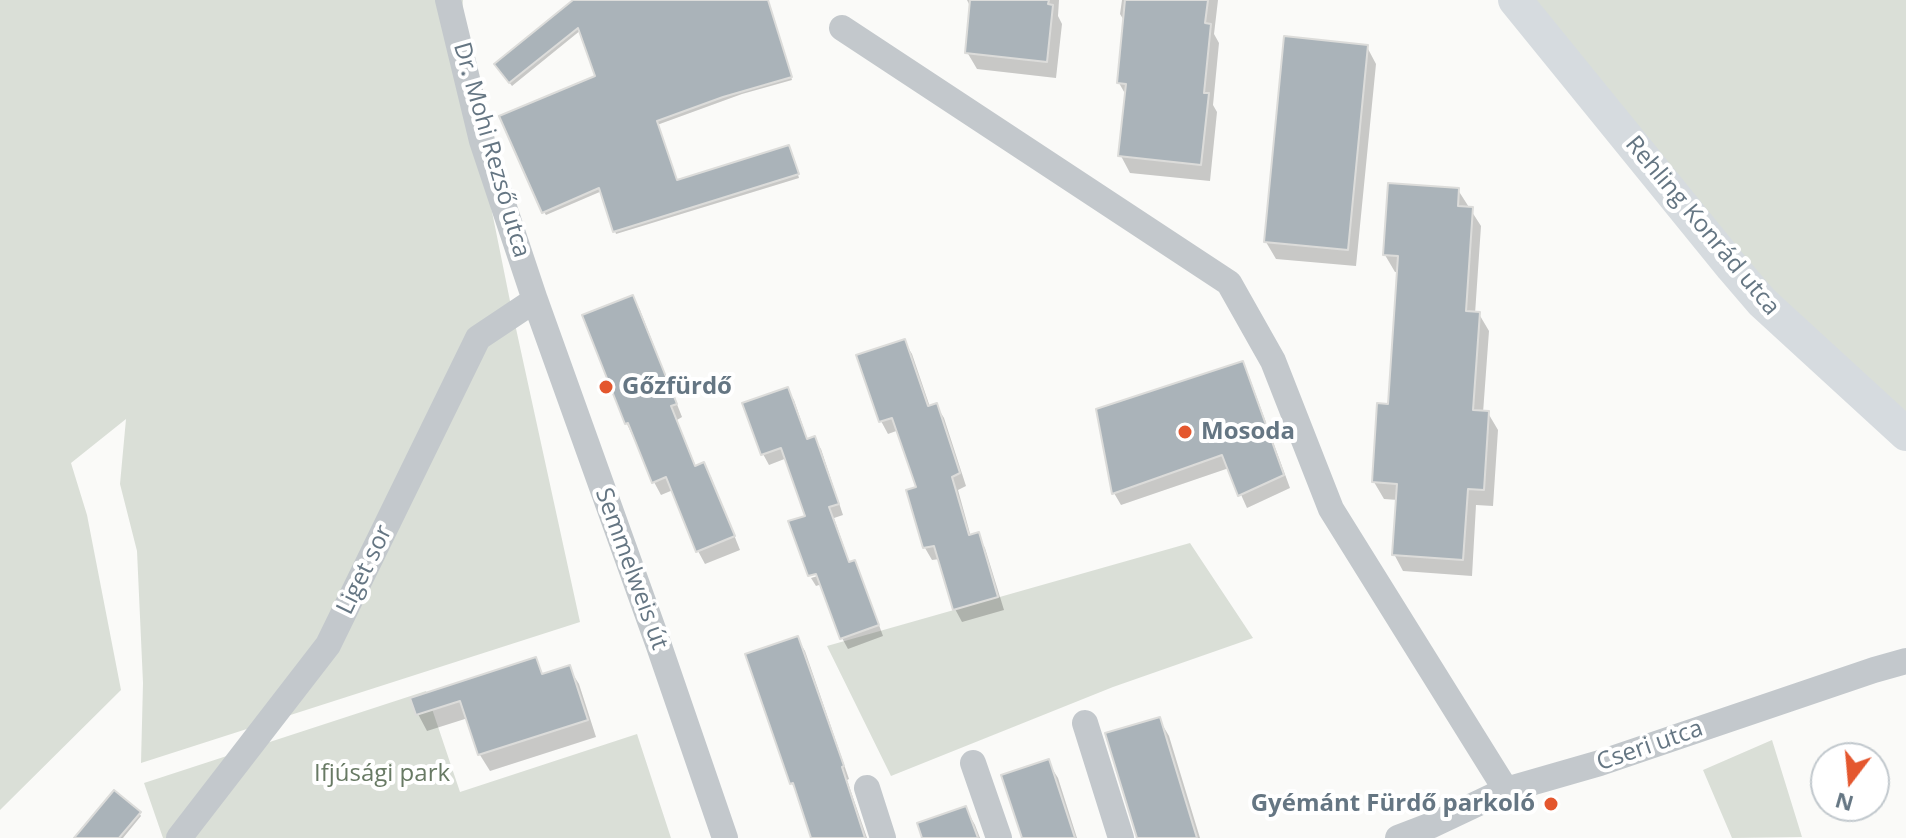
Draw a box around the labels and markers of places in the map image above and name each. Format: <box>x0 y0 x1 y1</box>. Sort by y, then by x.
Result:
place label: Gőzfürdő <box>622 373 732 401</box>
marker: Gőzfürdő <box>597 378 615 396</box>
place label: Mosoda <box>1201 418 1295 446</box>
marker: Mosoda <box>1176 423 1194 441</box>
place label: Gyémánt Fürdő parkoló <box>1251 790 1535 818</box>
marker: Gyémánt Fürdő parkoló <box>1542 795 1560 813</box>

